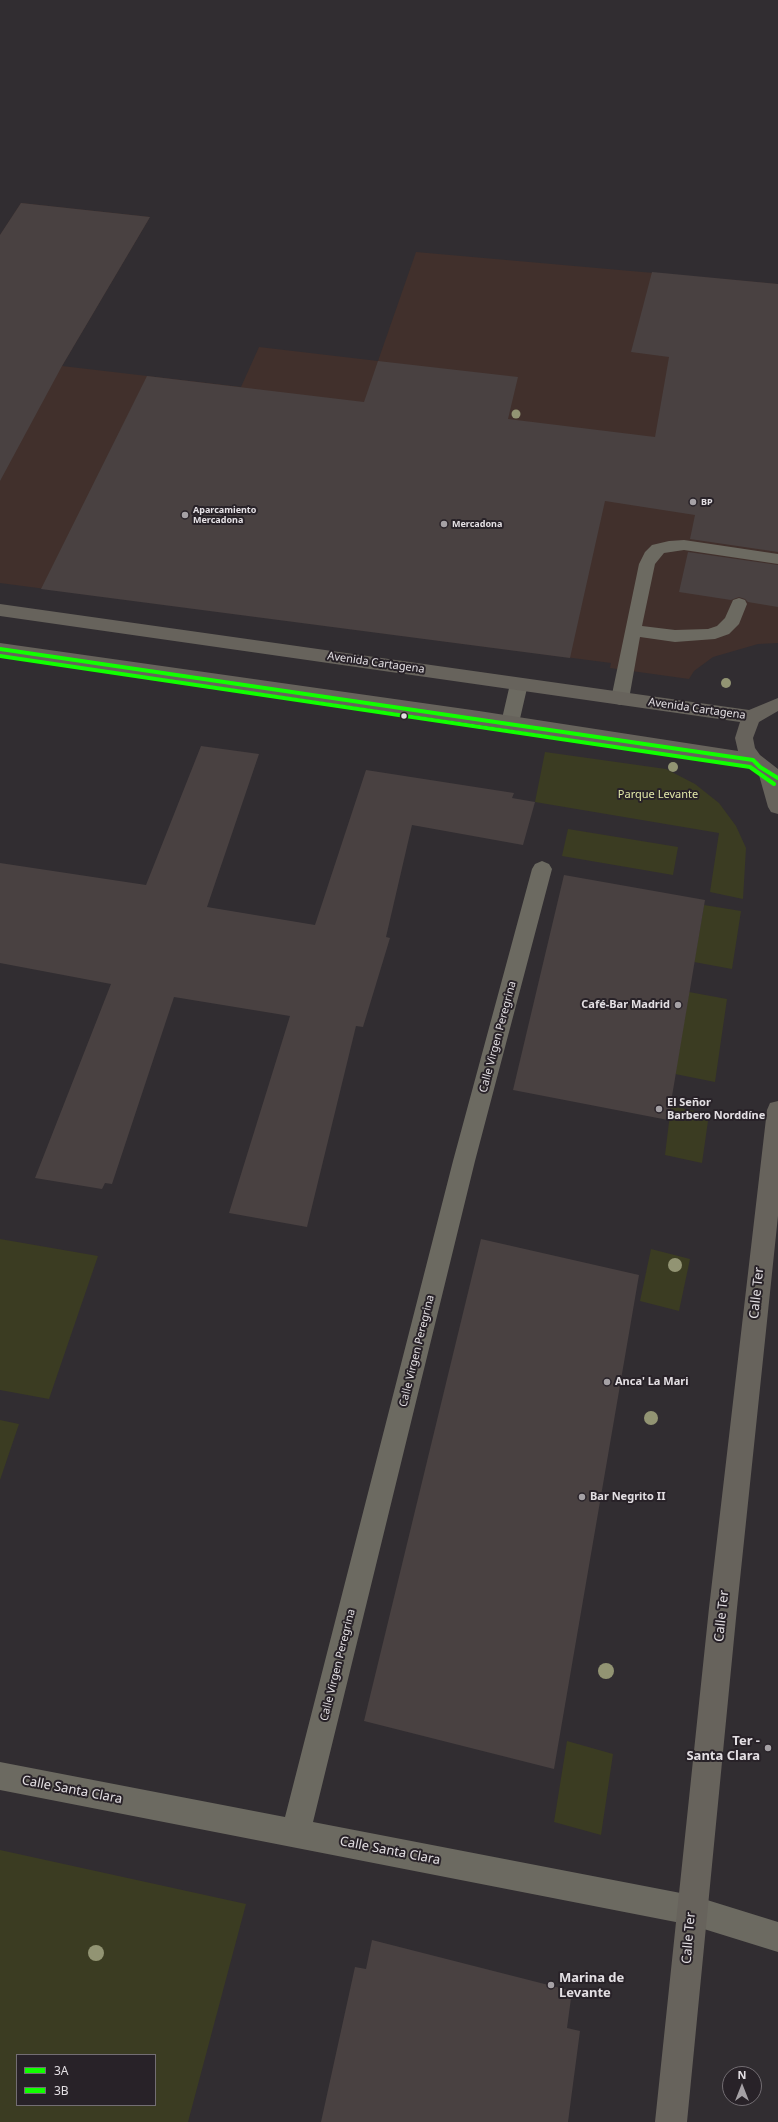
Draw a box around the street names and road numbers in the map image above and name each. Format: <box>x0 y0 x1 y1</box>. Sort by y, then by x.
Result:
street label: Avenida Cartagena <box>327 650 425 676</box>
street label: Avenida Cartagena <box>648 696 746 722</box>
street label: Calle Virgen Peregrina <box>477 980 519 1094</box>
street label: Calle Ter <box>747 1266 767 1320</box>
street label: Calle Virgen Peregrina <box>397 1294 437 1408</box>
street label: Calle Ter <box>712 1589 732 1643</box>
street label: Calle Virgen Peregrina <box>318 1608 358 1722</box>
street label: Calle Santa Clara <box>20 1773 124 1807</box>
street label: Calle Santa Clara <box>338 1834 442 1868</box>
street label: Calle Ter <box>679 1911 699 1965</box>

